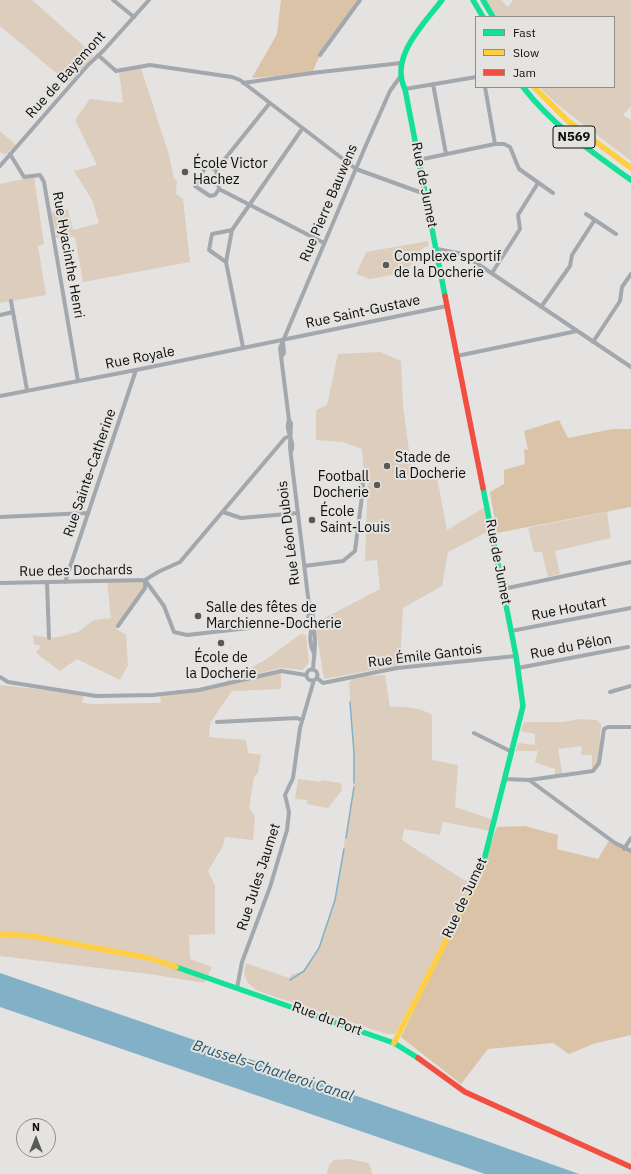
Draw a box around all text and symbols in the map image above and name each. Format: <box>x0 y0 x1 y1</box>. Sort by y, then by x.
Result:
legend <box>475 16 615 88</box>
text: Fast <box>513 25 536 40</box>
street label: Rue de Bayemont <box>23 28 109 122</box>
text: Slow <box>513 45 539 60</box>
text: Jam <box>513 65 536 80</box>
road number: N569 <box>553 126 595 148</box>
street label: Rue de Jumet <box>407 141 441 229</box>
street label: Rue Pierre Bauwens <box>297 142 361 264</box>
place label: École Victor Hachez <box>193 156 268 188</box>
marker: École Victor Hachez <box>180 167 190 177</box>
street label: Rue Hyacinthe Henri <box>49 190 87 320</box>
place label: Complexe sportif de la Docherie <box>394 249 501 282</box>
marker: Complexe sportif de la Docherie <box>381 260 391 270</box>
street label: Rue Saint-Gustave <box>304 292 422 332</box>
street label: Rue Royale <box>104 343 176 373</box>
street label: Rue Sainte-Catherine <box>60 407 120 539</box>
place label: Stade de la Docherie <box>395 450 466 482</box>
marker: Stade de la Docherie <box>382 461 392 471</box>
place label: Football Docherie <box>313 469 369 502</box>
street label: Rue Léon Dubois <box>274 480 304 586</box>
marker: Football Docherie <box>372 480 382 490</box>
place label: École Saint-Louis <box>320 504 390 536</box>
marker: École Saint-Louis <box>307 515 317 525</box>
street label: Rue de Jumet <box>481 518 515 606</box>
street label: Rue des Dochards <box>19 562 133 580</box>
street label: Rue Houtart <box>530 593 608 625</box>
place label: Salle des fêtes de Marchienne-Docherie <box>206 600 342 632</box>
marker: Salle des fêtes de Marchienne-Docherie <box>193 611 203 621</box>
street label: Rue du Pélon <box>529 631 613 663</box>
marker: École de la Docherie <box>216 638 226 648</box>
street label: Rue Émile Gantois <box>367 641 483 671</box>
place label: École de la Docherie <box>186 650 256 682</box>
street label: Rue Jules Jaumet <box>234 821 284 933</box>
street label: Rue de Jumet <box>439 855 491 941</box>
street label: Rue du Port <box>290 999 364 1039</box>
water label: Brussels–Charleroi Canal <box>190 1037 356 1105</box>
north arrow <box>16 1118 56 1158</box>
text: N <box>32 1120 40 1134</box>

